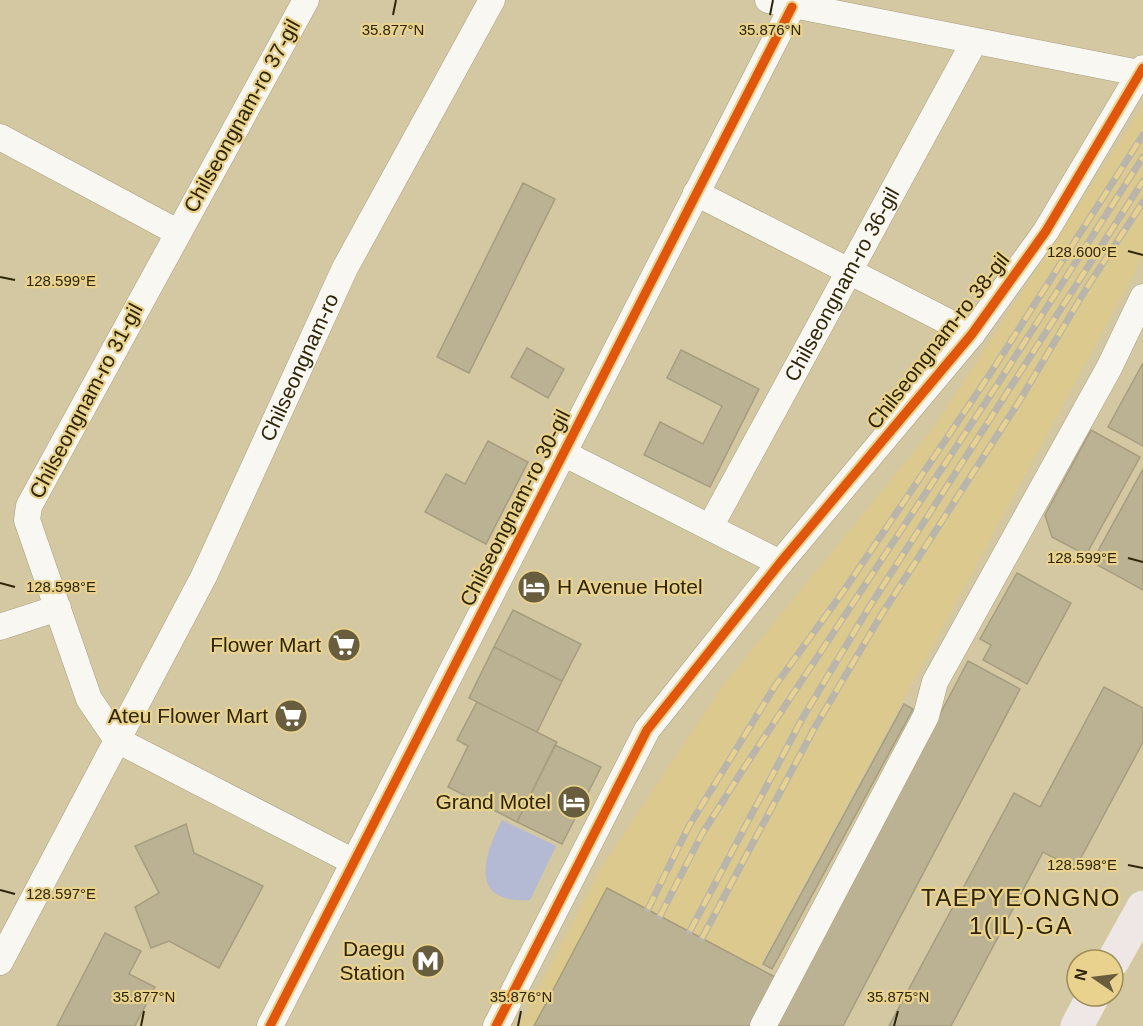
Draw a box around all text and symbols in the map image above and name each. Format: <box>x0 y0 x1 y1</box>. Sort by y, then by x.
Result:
street label: Chilseongnam-ro 37-gil <box>179 15 304 216</box>
text: 35.877°N <box>362 21 424 38</box>
text: 35.876°N <box>739 21 801 38</box>
street label: Chilseongnam-ro 36-gil <box>779 183 904 385</box>
text: 128.600°E <box>1047 243 1117 260</box>
street label: Chilseongnam-ro 38-gil <box>862 248 1014 433</box>
text: 128.599°E <box>26 272 96 289</box>
street label: Chilseongnam-ro <box>255 290 343 445</box>
street label: Chilseongnam-ro 31-gil <box>24 300 147 502</box>
street label: Chilseongnam-ro 30-gil <box>455 406 574 610</box>
text: 128.599°E <box>1047 549 1117 566</box>
hotel icon: H Avenue Hotel <box>516 569 552 605</box>
place label: H Avenue Hotel <box>557 575 703 598</box>
text: 128.598°E <box>26 578 96 595</box>
supermarket icon: Flower Mart <box>326 627 362 663</box>
place label: Flower Mart <box>210 633 321 656</box>
supermarket icon: Ateu Flower Mart <box>273 698 309 734</box>
place label: Ateu Flower Mart <box>108 704 268 727</box>
hotel icon: Grand Motel <box>556 784 592 820</box>
place label: Grand Motel <box>435 790 551 813</box>
text: 128.598°E <box>1047 856 1117 873</box>
district label: TAEPYEONGNO 1(IL)-GA <box>921 884 1121 939</box>
text: 128.597°E <box>26 885 96 902</box>
place label: Daegu Station <box>340 937 405 984</box>
metro station icon: Daegu Station <box>410 943 446 979</box>
north arrow <box>1065 948 1125 1008</box>
text: N <box>1071 967 1091 982</box>
text: 35.877°N <box>113 988 175 1005</box>
text: 35.876°N <box>490 988 552 1005</box>
text: 35.875°N <box>867 988 929 1005</box>

